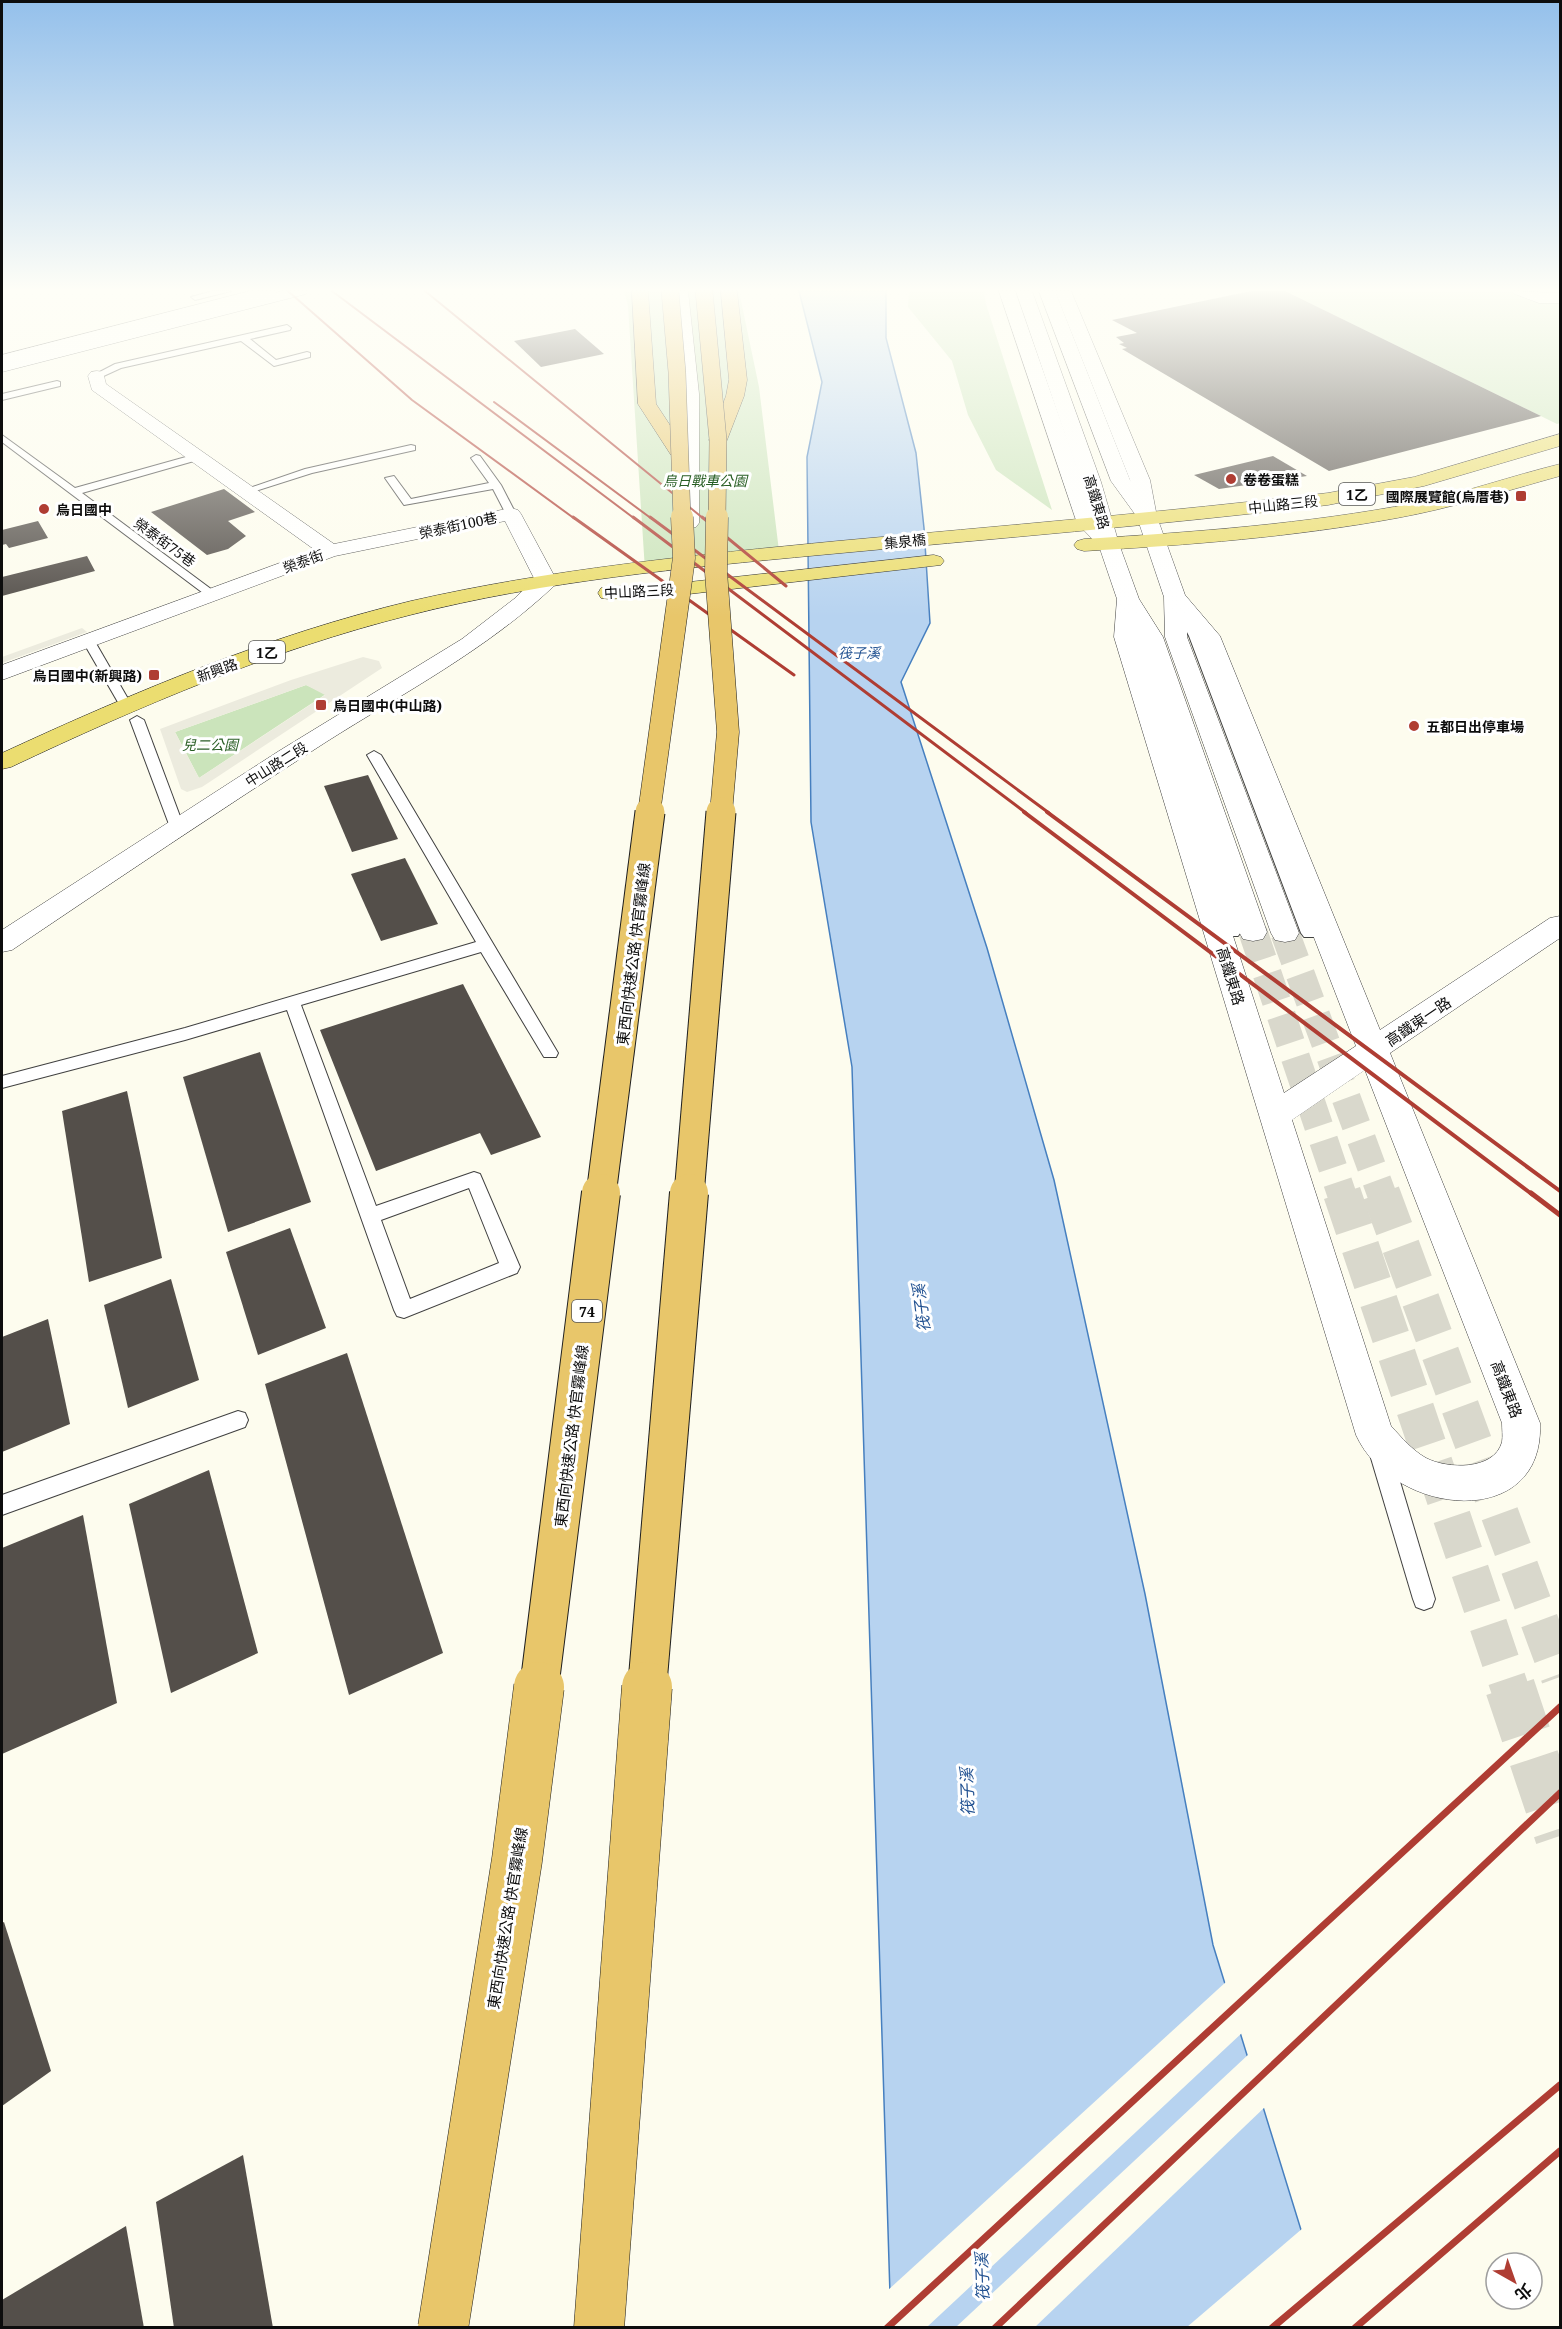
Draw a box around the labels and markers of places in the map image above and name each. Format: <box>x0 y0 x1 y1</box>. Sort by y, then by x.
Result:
place label: 卷卷蛋糕 <box>1243 470 1299 489</box>
marker: 卷卷蛋糕 <box>1224 472 1238 486</box>
place label: 國際展覽館(烏厝巷) <box>1386 487 1509 506</box>
marker: 國際展覽館(烏厝巷) <box>1514 489 1528 503</box>
place label: 烏日國中 <box>56 500 112 519</box>
marker: 烏日國中 <box>37 502 51 516</box>
place label: 烏日國中(新興路) <box>33 666 142 685</box>
marker: 烏日國中(新興路) <box>147 668 161 682</box>
place label: 烏日國中(中山路) <box>333 696 442 715</box>
marker: 烏日國中(中山路) <box>314 698 328 712</box>
place label: 五都日出停車場 <box>1426 717 1524 736</box>
marker: 五都日出停車場 <box>1407 719 1421 733</box>

